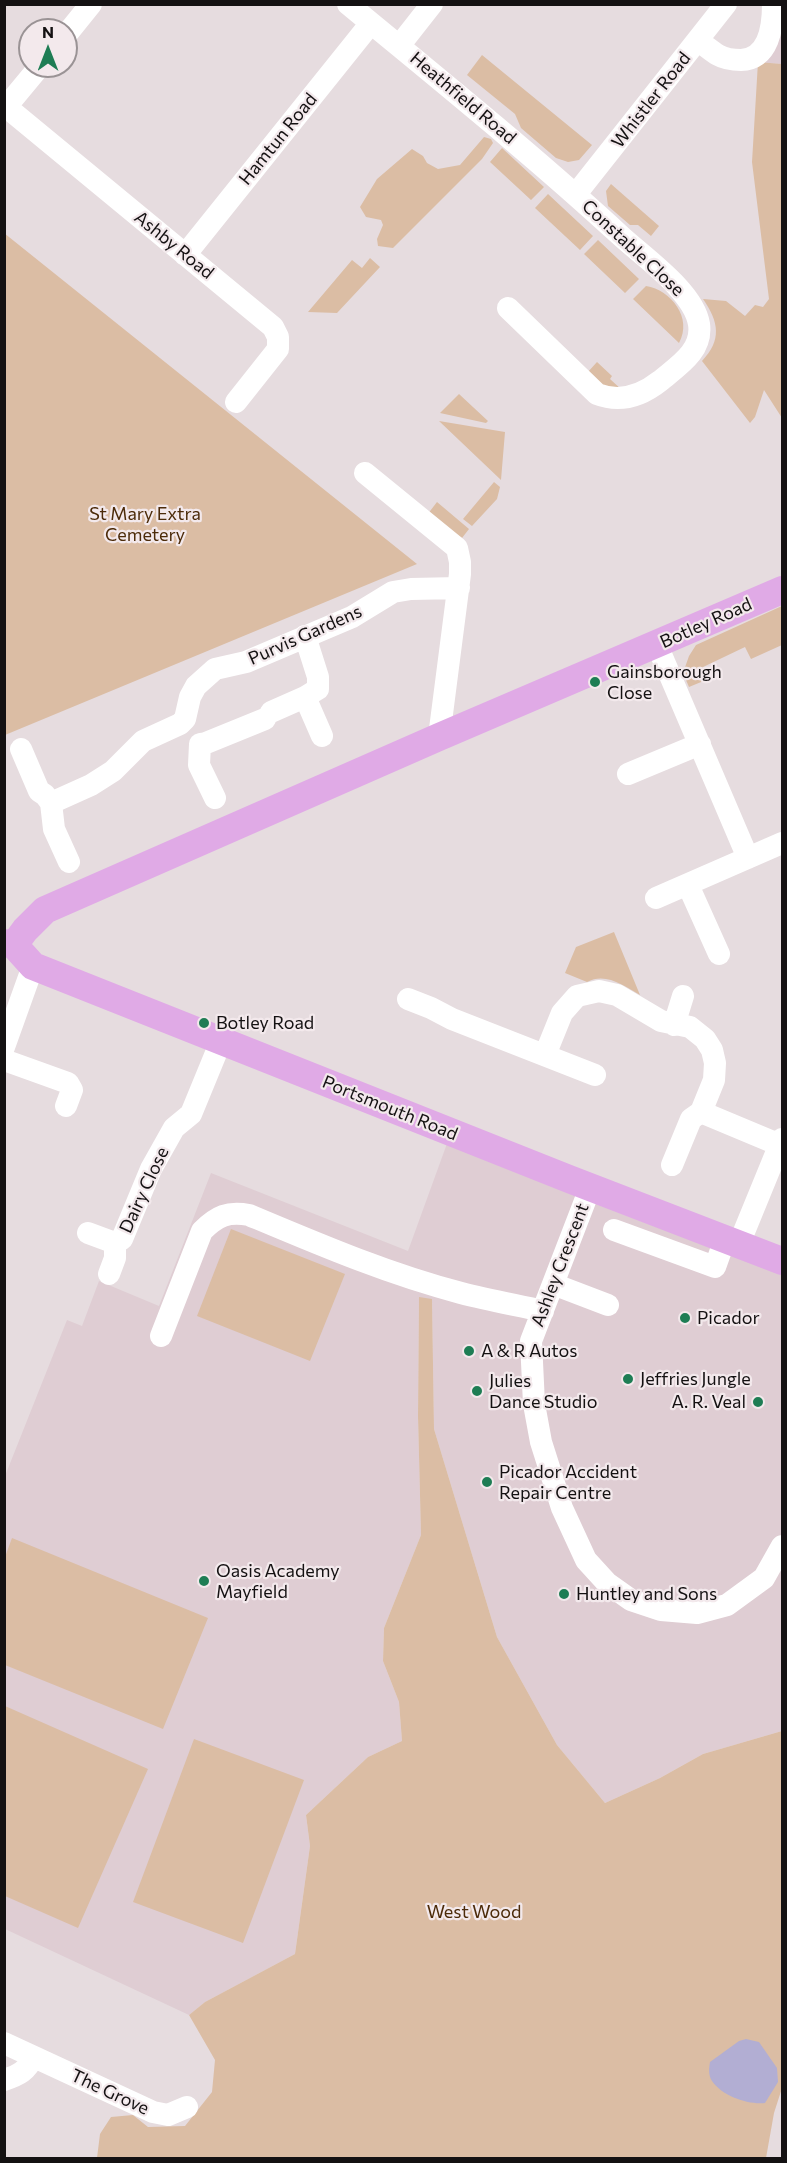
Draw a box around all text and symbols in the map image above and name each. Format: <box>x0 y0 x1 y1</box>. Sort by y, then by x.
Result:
north arrow <box>18 18 78 78</box>
text: N <box>42 22 54 41</box>
street label: Heathfield Road <box>406 47 520 149</box>
street label: Whistler Road <box>607 48 695 152</box>
street label: Hamtun Road <box>234 89 322 189</box>
street label: Constable Close <box>577 195 689 301</box>
street label: Ashby Road <box>130 206 218 284</box>
park label: St Mary Extra Cemetery <box>89 503 201 546</box>
street label: Botley Road <box>657 593 755 653</box>
street label: Purvis Gardens <box>245 600 365 670</box>
place label: Gainsborough Close <box>607 661 722 704</box>
marker: Gainsborough Close <box>588 675 602 689</box>
place label: Botley Road <box>216 1012 314 1034</box>
marker: Botley Road <box>197 1016 211 1030</box>
street label: Portsmouth Road <box>319 1071 461 1145</box>
street label: Dairy Close <box>115 1144 173 1236</box>
street label: Ashley Crescent <box>527 1200 593 1330</box>
place label: Picador <box>697 1307 760 1329</box>
marker: Picador <box>678 1311 692 1325</box>
place label: A & R Autos <box>481 1340 577 1362</box>
marker: A & R Autos <box>462 1344 476 1358</box>
place label: Jeffries Jungle <box>640 1368 751 1390</box>
place label: Julies Dance Studio <box>489 1370 597 1412</box>
marker: Jeffries Jungle <box>621 1372 635 1386</box>
marker: Julies Dance Studio <box>470 1384 484 1398</box>
place label: A. R. Veal <box>672 1391 746 1413</box>
marker: A. R. Veal <box>751 1395 765 1409</box>
place label: Picador Accident Repair Centre <box>499 1461 637 1504</box>
marker: Picador Accident Repair Centre <box>480 1475 494 1489</box>
place label: Oasis Academy Mayfield <box>216 1560 340 1602</box>
marker: Oasis Academy Mayfield <box>197 1574 211 1588</box>
place label: Huntley and Sons <box>576 1583 717 1605</box>
marker: Huntley and Sons <box>557 1587 571 1601</box>
park label: West Wood <box>427 1901 521 1923</box>
street label: The Grove <box>68 2065 152 2119</box>

